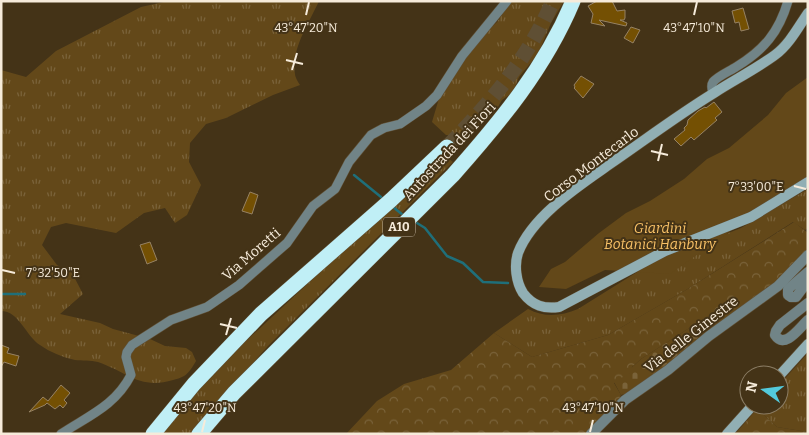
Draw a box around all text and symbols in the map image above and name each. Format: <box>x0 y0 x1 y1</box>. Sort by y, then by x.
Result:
text: 43°47'20"N <box>274 21 338 35</box>
text: 43°47'10"N <box>663 21 725 35</box>
street label: Autostrada dei Fiori <box>400 99 499 204</box>
street label: Corso Montecarlo <box>540 123 642 206</box>
text: 7°33'00"E <box>728 180 784 194</box>
road number: A10 <box>383 218 415 236</box>
park label: Giardini Botanici Hanbury <box>604 220 717 253</box>
street label: Via Moretti <box>219 224 284 284</box>
text: 7°32'50"E <box>26 266 80 280</box>
street label: Via delle Ginestre <box>641 293 742 376</box>
north arrow <box>739 365 789 415</box>
text: N <box>742 379 761 394</box>
text: 43°47'20"N <box>173 401 237 415</box>
text: 43°47'10"N <box>562 401 624 415</box>

